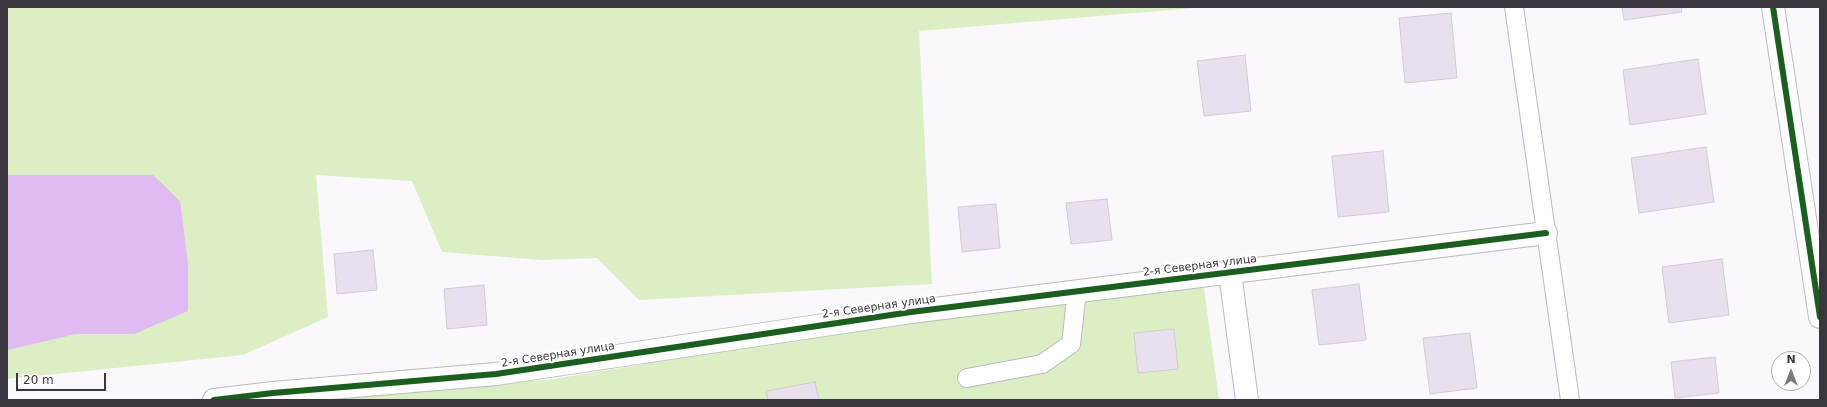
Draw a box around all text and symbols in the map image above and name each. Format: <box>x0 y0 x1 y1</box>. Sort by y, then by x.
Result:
street label: 2-я Северная улица <box>1142 252 1258 280</box>
street label: 2-я Северная улица <box>821 292 937 322</box>
street label: 2-я Северная улица <box>500 340 616 370</box>
north arrow <box>1771 351 1811 391</box>
text: N <box>1786 353 1796 366</box>
scale bar <box>18 365 108 391</box>
text: 20 m <box>23 373 54 387</box>

